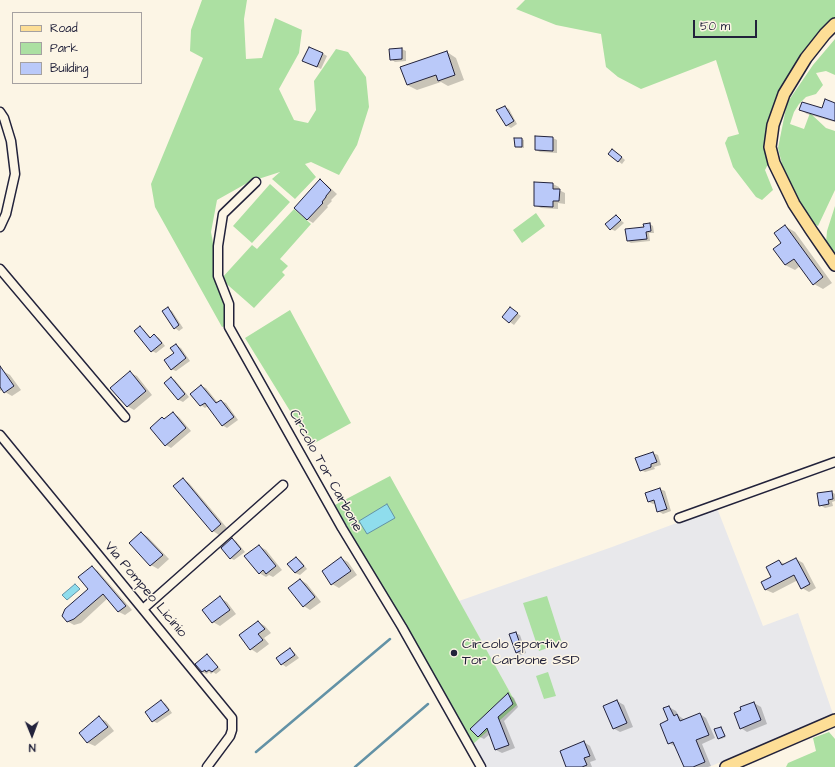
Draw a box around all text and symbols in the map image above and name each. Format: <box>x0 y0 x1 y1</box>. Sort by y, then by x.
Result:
legend <box>12 12 142 84</box>
scale bar <box>695 12 759 38</box>
text: 50 m <box>700 18 730 35</box>
text: Road <box>50 20 78 37</box>
text: Park <box>50 40 78 57</box>
text: Building <box>50 60 88 77</box>
street label: Circolo Tor Carbone <box>284 407 366 535</box>
street label: Via Pompeo Licinio <box>100 539 190 641</box>
place label: Circolo sportivo Tor Carbone SSD <box>462 637 580 670</box>
marker: Circolo sportivo Tor Carbone SSD <box>449 648 459 658</box>
north arrow <box>12 715 52 755</box>
text: N <box>29 740 36 755</box>

